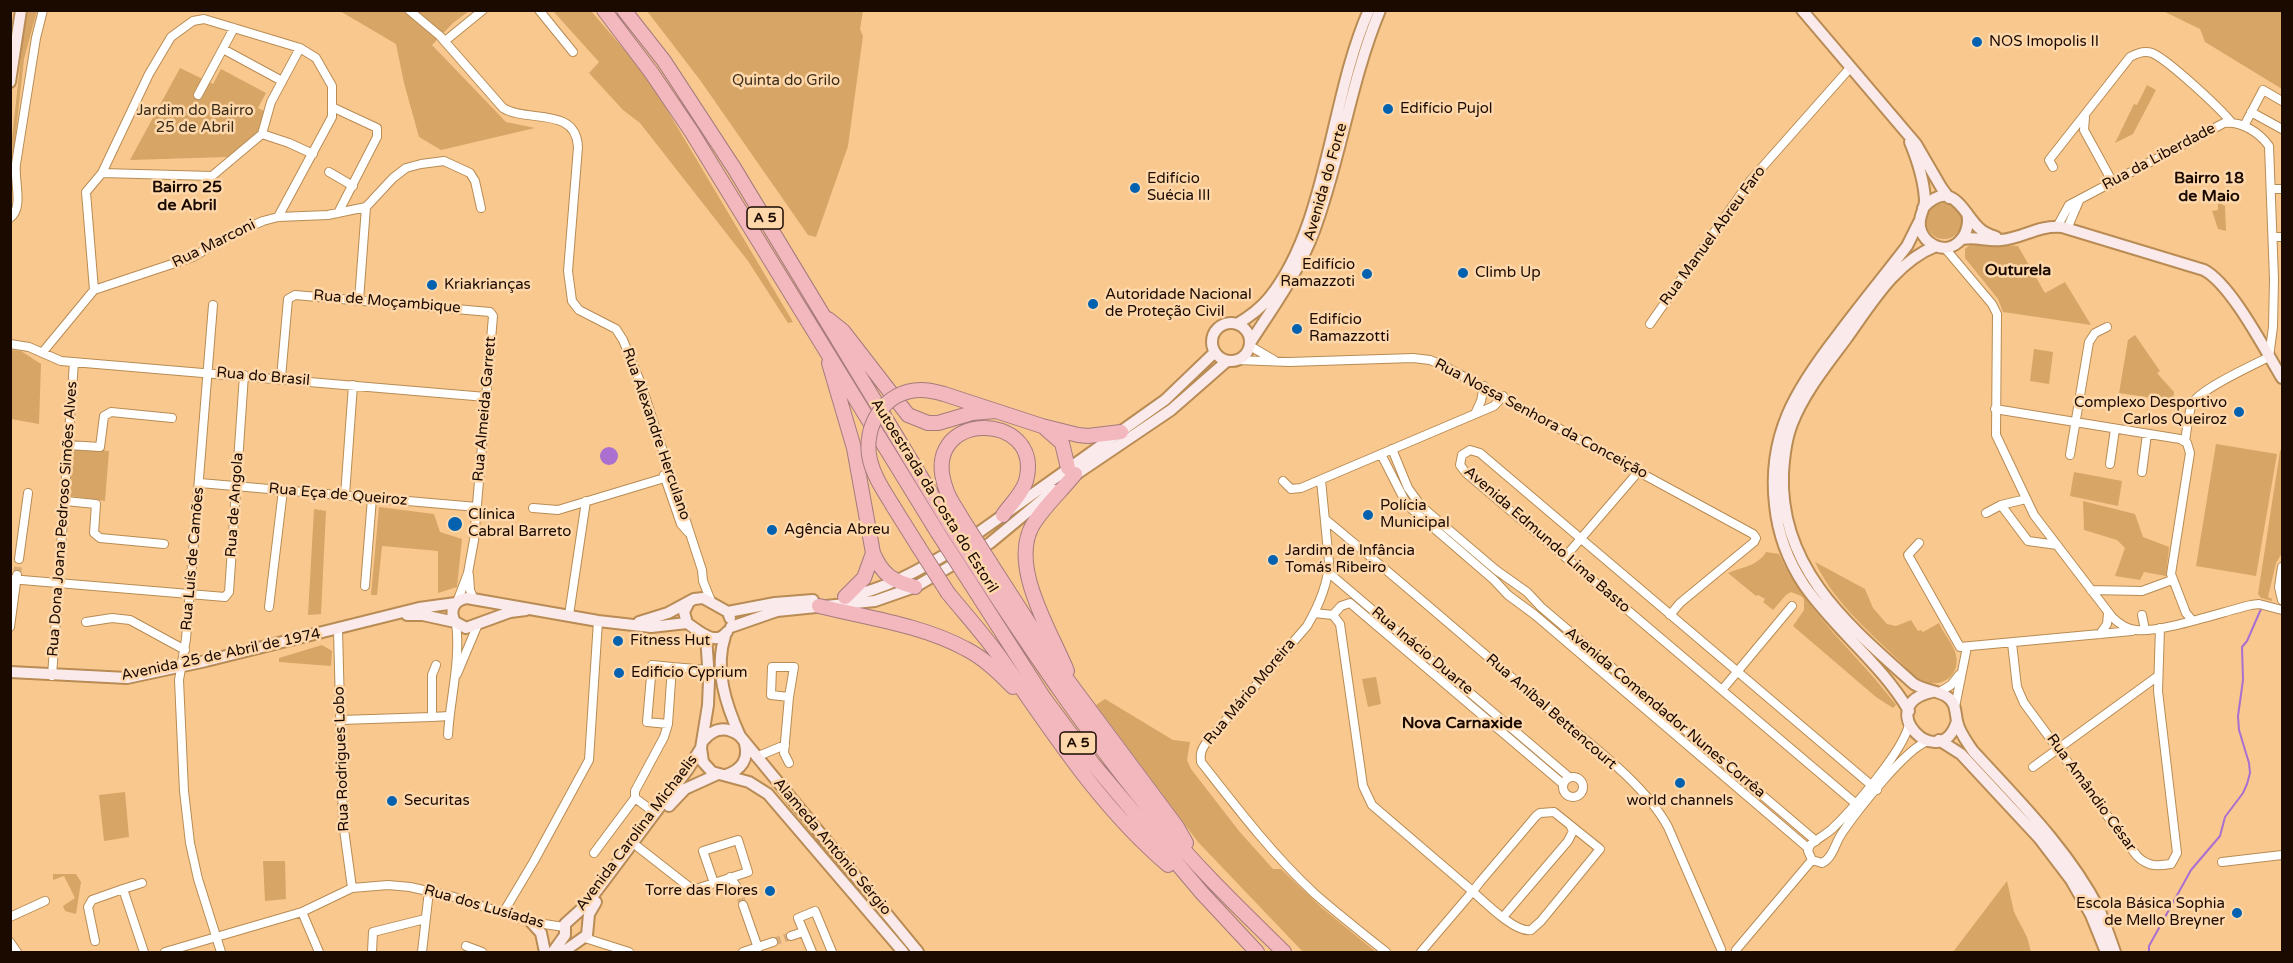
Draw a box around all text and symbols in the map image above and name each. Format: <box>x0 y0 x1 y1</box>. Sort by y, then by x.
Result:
place label: NOS Imopolis II <box>1989 33 2099 51</box>
marker: NOS Imopolis II <box>1970 35 1984 49</box>
park label: Quinta do Grilo <box>732 72 840 90</box>
place label: Edifício Pujol <box>1400 100 1493 118</box>
park label: Jardim do Bairro 25 de Abril <box>136 102 254 137</box>
marker: Edifício Pujol <box>1381 102 1395 116</box>
street label: Rua da Liberdade <box>2099 120 2219 194</box>
street label: Avenida do Forte <box>1301 121 1351 243</box>
street label: Rua Manuel Abreu Faro <box>1656 163 1770 309</box>
district label: Bairro 18 de Maio <box>2174 169 2244 207</box>
place label: Edifício Suécia III <box>1147 170 1211 205</box>
district label: Bairro 25 de Abril <box>152 178 222 216</box>
marker: Edifício Suécia III <box>1128 181 1142 195</box>
road number: A 5 <box>747 207 783 229</box>
street label: Rua Marconi <box>169 216 259 272</box>
place label: Edifício Ramazzoti <box>1280 256 1355 291</box>
district label: Outurela <box>1985 261 2051 281</box>
place label: Climb Up <box>1475 264 1541 282</box>
marker: Climb Up <box>1456 266 1470 280</box>
marker: Edifício Ramazzoti <box>1360 267 1374 281</box>
place label: Kriakrianças <box>444 276 531 294</box>
marker: Kriakrianças <box>425 278 439 292</box>
place label: Autoridade Nacional de Proteção Civil <box>1105 286 1252 321</box>
street label: Rua de Moçambique <box>313 287 461 317</box>
marker: Autoridade Nacional de Proteção Civil <box>1086 297 1100 311</box>
place label: Edifício Ramazzotti <box>1309 311 1390 346</box>
marker: Edifício Ramazzotti <box>1290 322 1304 336</box>
street label: Rua Almeida Garrett <box>470 336 500 482</box>
street label: Rua Alexandre Herculano <box>618 345 694 523</box>
street label: Rua Nossa Senhora da Conceição <box>1431 355 1651 483</box>
street label: Rua do Brasil <box>216 364 310 390</box>
street label: Rua Dona Joana Pedroso Simões Alves <box>44 381 82 657</box>
place label: Complexo Desportivo Carlos Queiroz <box>2074 394 2227 429</box>
street label: Autoestrada da Costa do Estoril <box>867 396 1001 596</box>
marker: Complexo Desportivo Carlos Queiroz <box>2232 405 2246 419</box>
street label: Rua de Angola <box>222 452 248 558</box>
street label: Avenida Edmundo Lima Basto <box>1460 463 1634 617</box>
street label: Rua Eça de Queiroz <box>268 480 408 510</box>
street label: Rua Luís de Camões <box>178 486 208 632</box>
place label: Polícia Municipal <box>1380 497 1450 532</box>
place label: Clínica Cabral Barreto <box>468 506 571 541</box>
marker: Polícia Municipal <box>1361 508 1375 522</box>
marker: Clínica Cabral Barreto <box>446 515 464 533</box>
place label: Agência Abreu <box>784 521 890 539</box>
marker: Agência Abreu <box>765 523 779 537</box>
place label: Jardim de Infância Tomás Ribeiro <box>1285 542 1415 577</box>
marker: Jardim de Infância Tomás Ribeiro <box>1266 553 1280 567</box>
street label: Rua Inácio Duarte <box>1368 603 1476 699</box>
street label: Avenida Comendador Nunes Corrêa <box>1561 624 1769 802</box>
street label: Avenida 25 de Abril de 1974 <box>120 625 322 685</box>
place label: Fitness Hut <box>630 632 710 650</box>
marker: Fitness Hut <box>611 634 625 648</box>
street label: Rua Mário Moreira <box>1200 635 1300 749</box>
street label: Rua Aníbal Bettencourt <box>1482 650 1620 774</box>
place label: Edificio Cyprium <box>631 664 747 682</box>
marker: Edificio Cyprium <box>612 666 626 680</box>
street label: Rua Rodrigues Lobo <box>330 686 354 832</box>
district label: Nova Carnaxide <box>1402 714 1522 734</box>
street label: Rua Amândio César <box>2042 731 2140 855</box>
road number: A 5 <box>1060 732 1096 754</box>
street label: Avenida Carolina Michaelis <box>572 751 702 915</box>
street label: Alameda António Sérgio <box>769 775 895 919</box>
marker: world channels <box>1673 776 1687 790</box>
place label: Securitas <box>404 792 470 810</box>
place label: world channels <box>1627 792 1733 810</box>
marker: Securitas <box>385 794 399 808</box>
street label: Rua dos Lusíadas <box>422 881 546 933</box>
place label: Torre das Flores <box>645 882 758 900</box>
marker: Torre das Flores <box>763 884 777 898</box>
place label: Escola Básica Sophia de Mello Breyner <box>2076 895 2225 930</box>
marker: Escola Básica Sophia de Mello Breyner <box>2230 906 2244 920</box>

